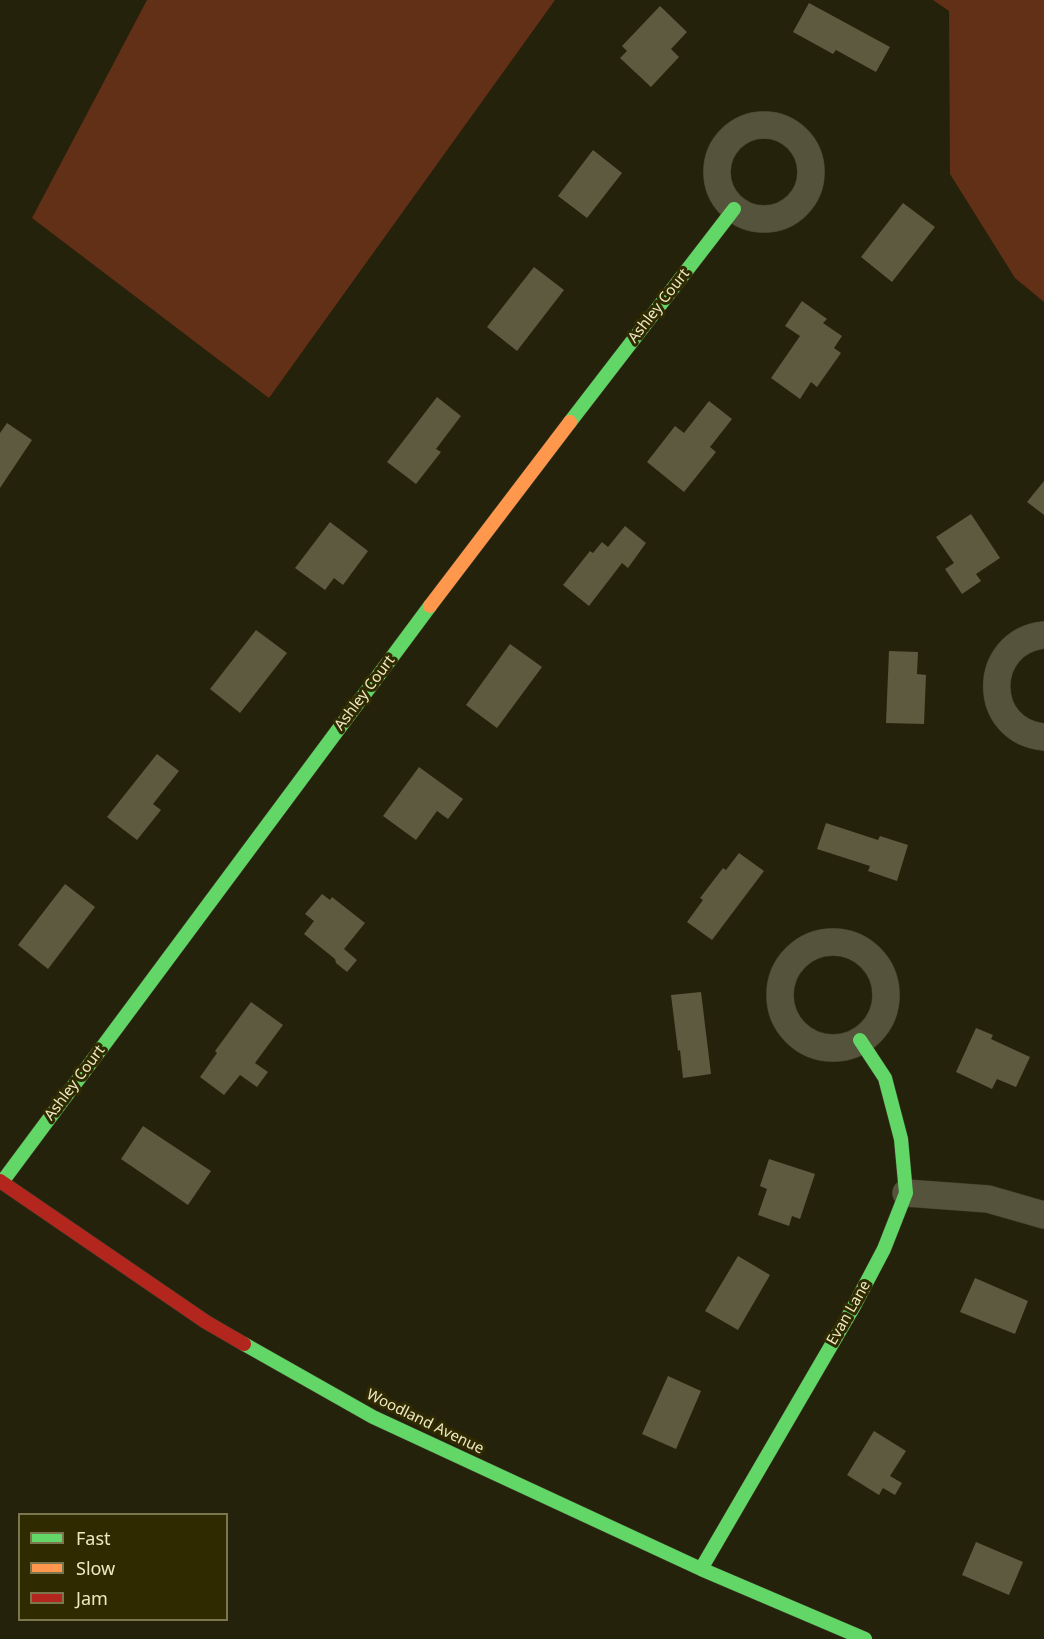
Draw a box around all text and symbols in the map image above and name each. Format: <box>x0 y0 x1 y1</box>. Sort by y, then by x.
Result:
street label: Ashley Court <box>624 265 694 347</box>
street label: Ashley Court <box>331 652 399 734</box>
street label: Ashley Court <box>41 1042 109 1124</box>
street label: Evan Lane <box>823 1278 875 1348</box>
street label: Woodland Avenue <box>363 1386 487 1458</box>
legend <box>18 1513 228 1621</box>
text: Fast <box>76 1526 111 1550</box>
text: Slow <box>76 1556 115 1580</box>
text: Jam <box>76 1586 108 1610</box>

